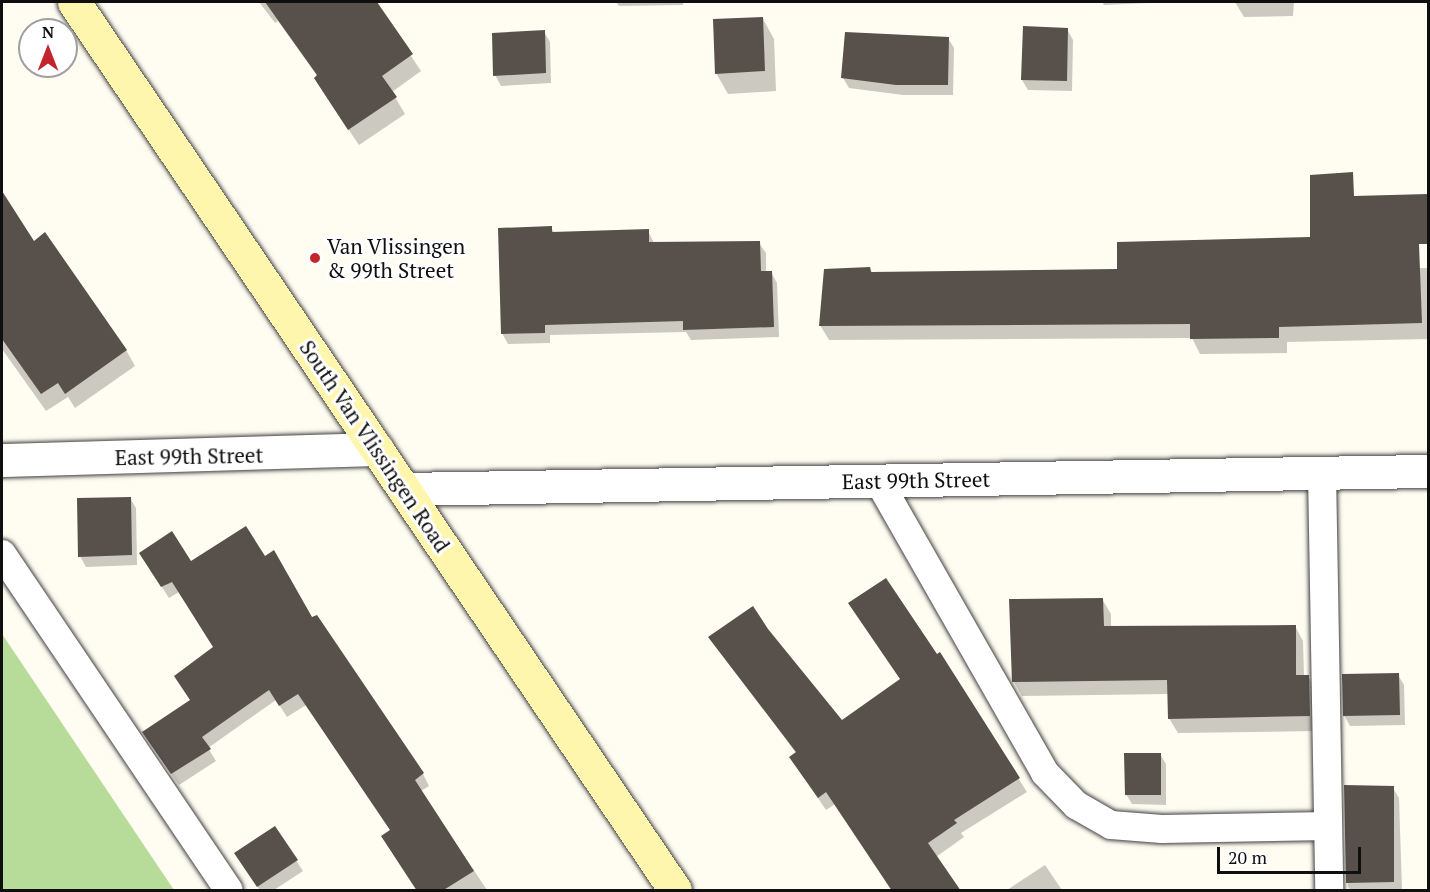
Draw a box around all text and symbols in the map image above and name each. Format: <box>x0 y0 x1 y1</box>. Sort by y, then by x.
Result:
north arrow <box>18 18 78 78</box>
text: N <box>42 21 54 43</box>
place label: Van Vlissingen & 99th Street <box>327 233 466 283</box>
marker: Van Vlissingen & 99th Street <box>308 251 322 265</box>
street label: South Van Vlissingen Road <box>294 335 456 557</box>
street label: East 99th Street <box>115 442 263 470</box>
street label: East 99th Street <box>842 466 990 494</box>
scale bar <box>1220 835 1364 873</box>
text: 20 m <box>1228 845 1267 869</box>

